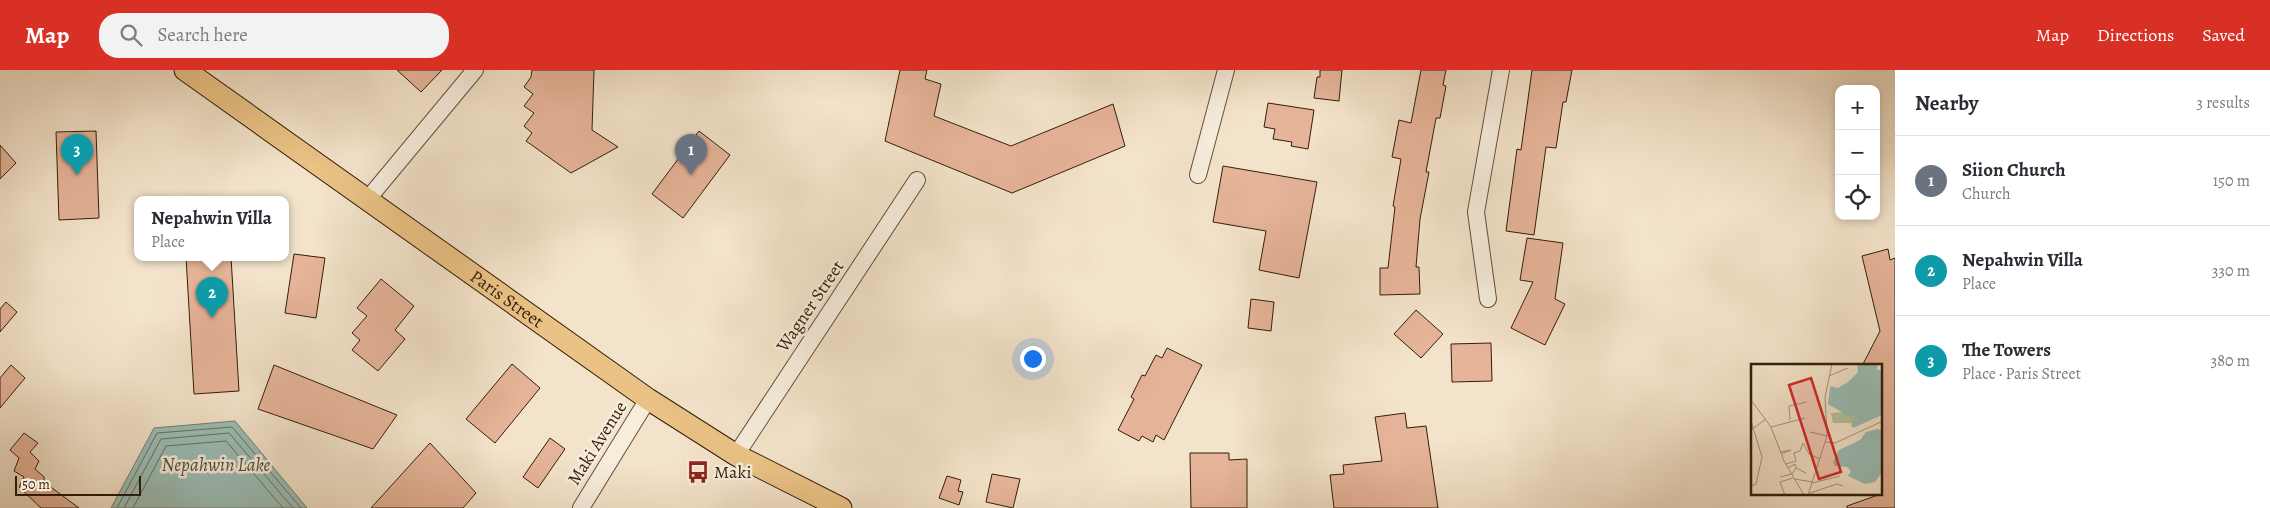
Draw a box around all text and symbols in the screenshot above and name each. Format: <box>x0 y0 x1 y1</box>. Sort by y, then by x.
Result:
search box <box>99 13 449 58</box>
text: Map <box>25 19 69 51</box>
icon: search <box>117 21 145 49</box>
text: Search here <box>157 22 248 48</box>
text: Map <box>2036 23 2069 47</box>
text: Directions <box>2097 23 2174 47</box>
text: Saved <box>2202 23 2245 47</box>
map controls <box>1835 85 1880 220</box>
button: + <box>1835 85 1880 130</box>
text: Nearby <box>1915 89 1978 117</box>
text: 3 results <box>2196 92 2250 114</box>
button: − <box>1835 130 1880 175</box>
pin: 3 <box>61 134 93 175</box>
pin: 1 <box>675 134 707 175</box>
text: Siion Church <box>1962 157 2065 183</box>
text: 1 <box>1928 170 1934 192</box>
text: 150 m <box>2213 170 2250 192</box>
button: locate <box>1835 175 1880 220</box>
text: Church <box>1962 183 2011 205</box>
popup <box>134 196 289 261</box>
text: Nepahwin Villa <box>151 205 272 231</box>
text: Place <box>151 231 185 253</box>
text: Nepahwin Villa <box>1962 247 2083 273</box>
street label: Wagner Street <box>770 256 849 357</box>
text: 2 <box>1927 260 1935 282</box>
text: 330 m <box>2212 260 2250 282</box>
street label: Paris Street <box>465 264 549 333</box>
text: Place <box>1962 273 1996 295</box>
pin: 2 <box>196 277 228 318</box>
text: The Towers <box>1962 337 2051 363</box>
your location <box>1020 346 1046 372</box>
text: 3 <box>1928 350 1934 372</box>
text: 380 m <box>2211 350 2250 372</box>
text: Place · Paris Street <box>1962 363 2081 385</box>
inset map <box>1751 364 1882 496</box>
street label: Maki Avenue <box>562 397 632 489</box>
water label: Nepahwin Lake <box>162 452 271 478</box>
bus stop icon: Maki <box>685 459 711 485</box>
place label: Maki <box>714 460 751 484</box>
scale bar <box>15 473 141 496</box>
text: 50 m <box>22 475 50 494</box>

